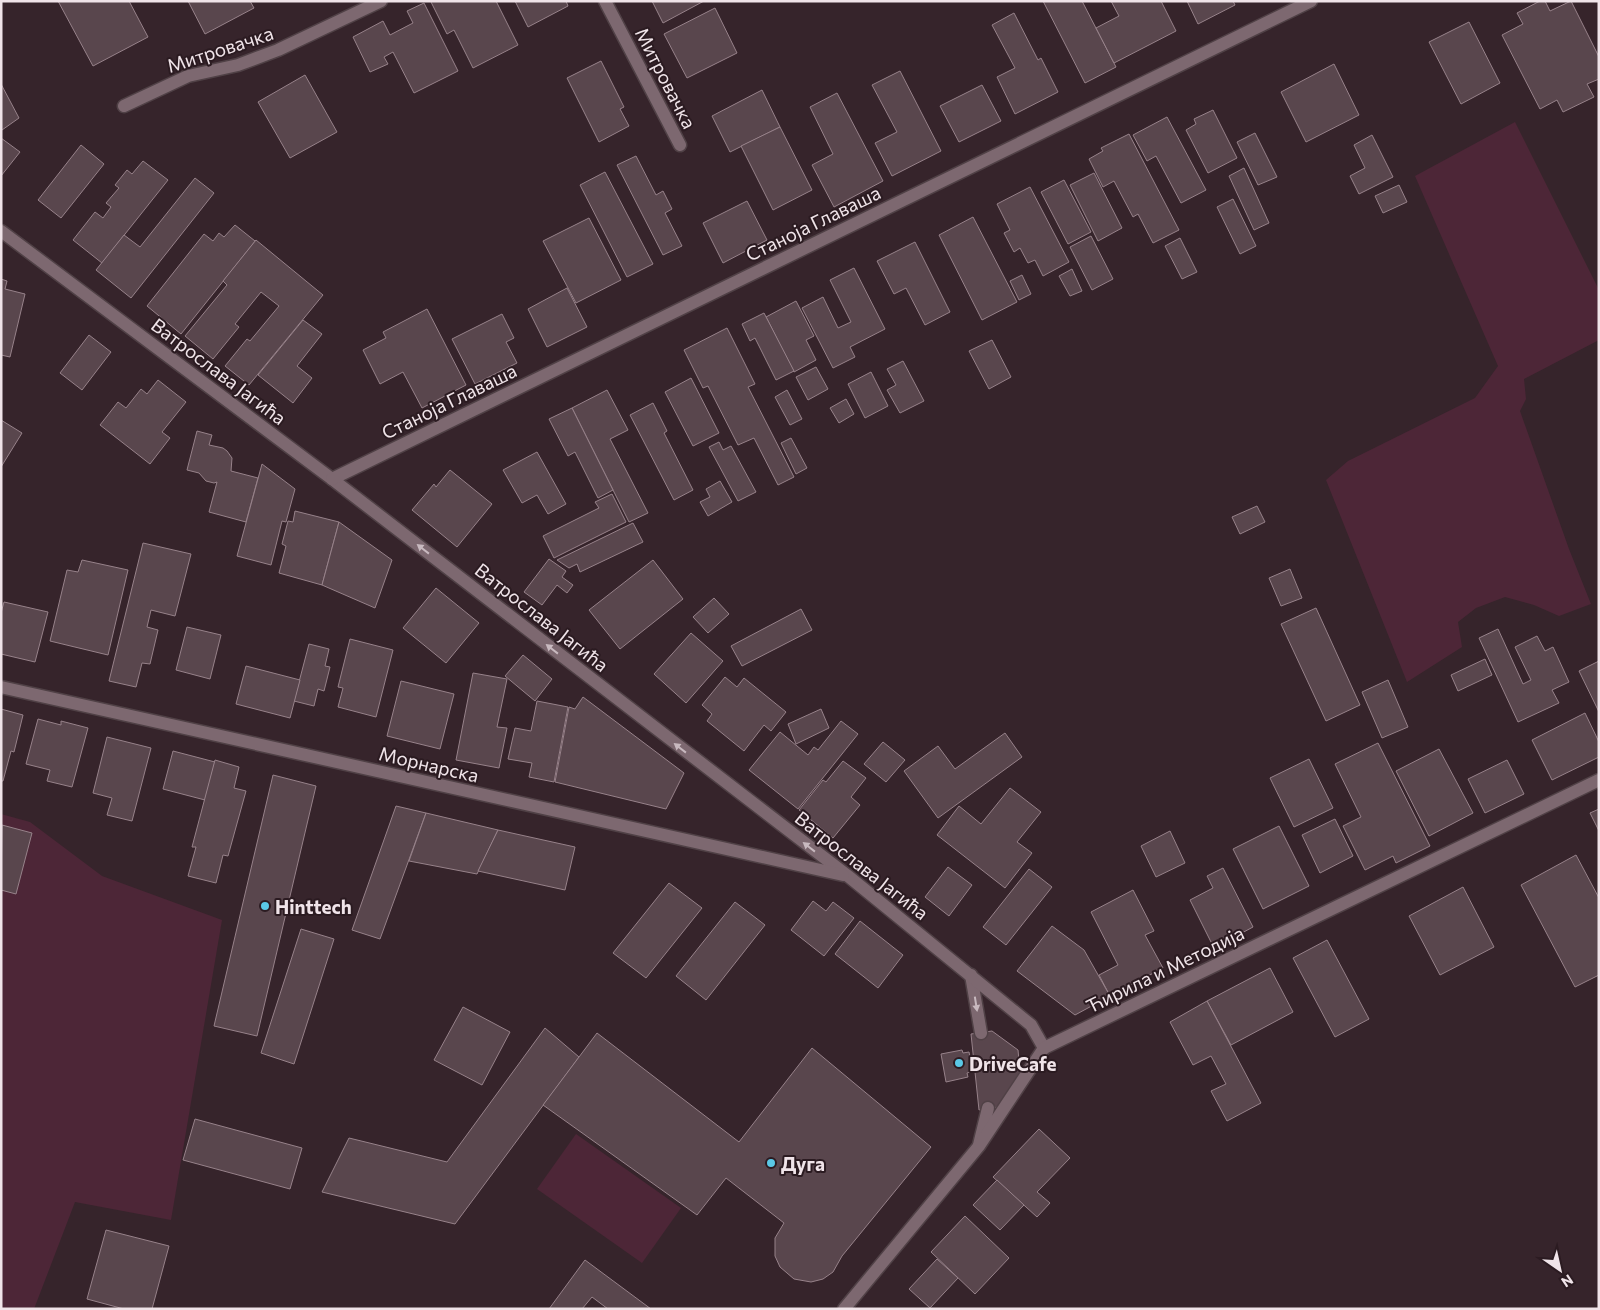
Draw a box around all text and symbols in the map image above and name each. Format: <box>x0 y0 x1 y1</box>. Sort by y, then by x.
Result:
street label: Митровачка <box>164 21 276 77</box>
street label: Митровачка <box>631 24 701 132</box>
street label: Станоја Главаша <box>742 180 884 266</box>
street label: Ватрослава Јагића <box>147 313 291 429</box>
street label: Станоја Главаша <box>378 358 520 444</box>
one-way arrow <box>417 544 430 555</box>
street label: Ватрослава Јагића <box>471 558 613 676</box>
one-way arrow <box>546 643 559 654</box>
street label: Морнарска <box>377 741 481 787</box>
one-way arrow <box>674 742 687 753</box>
street label: Ватрослава Јагића <box>791 806 933 924</box>
one-way arrow <box>803 841 816 852</box>
place label: Hinttech <box>275 895 352 918</box>
marker: Hinttech <box>259 900 271 912</box>
street label: Ћирила и Методија <box>1082 921 1248 1017</box>
one-way arrow <box>973 996 981 1012</box>
place label: DriveCafe <box>969 1052 1056 1075</box>
marker: DriveCafe <box>953 1057 965 1069</box>
place label: Дуга <box>781 1152 825 1175</box>
marker: Дуга <box>765 1157 777 1169</box>
north arrow <box>1535 1245 1585 1295</box>
text: N <box>1558 1271 1577 1291</box>

